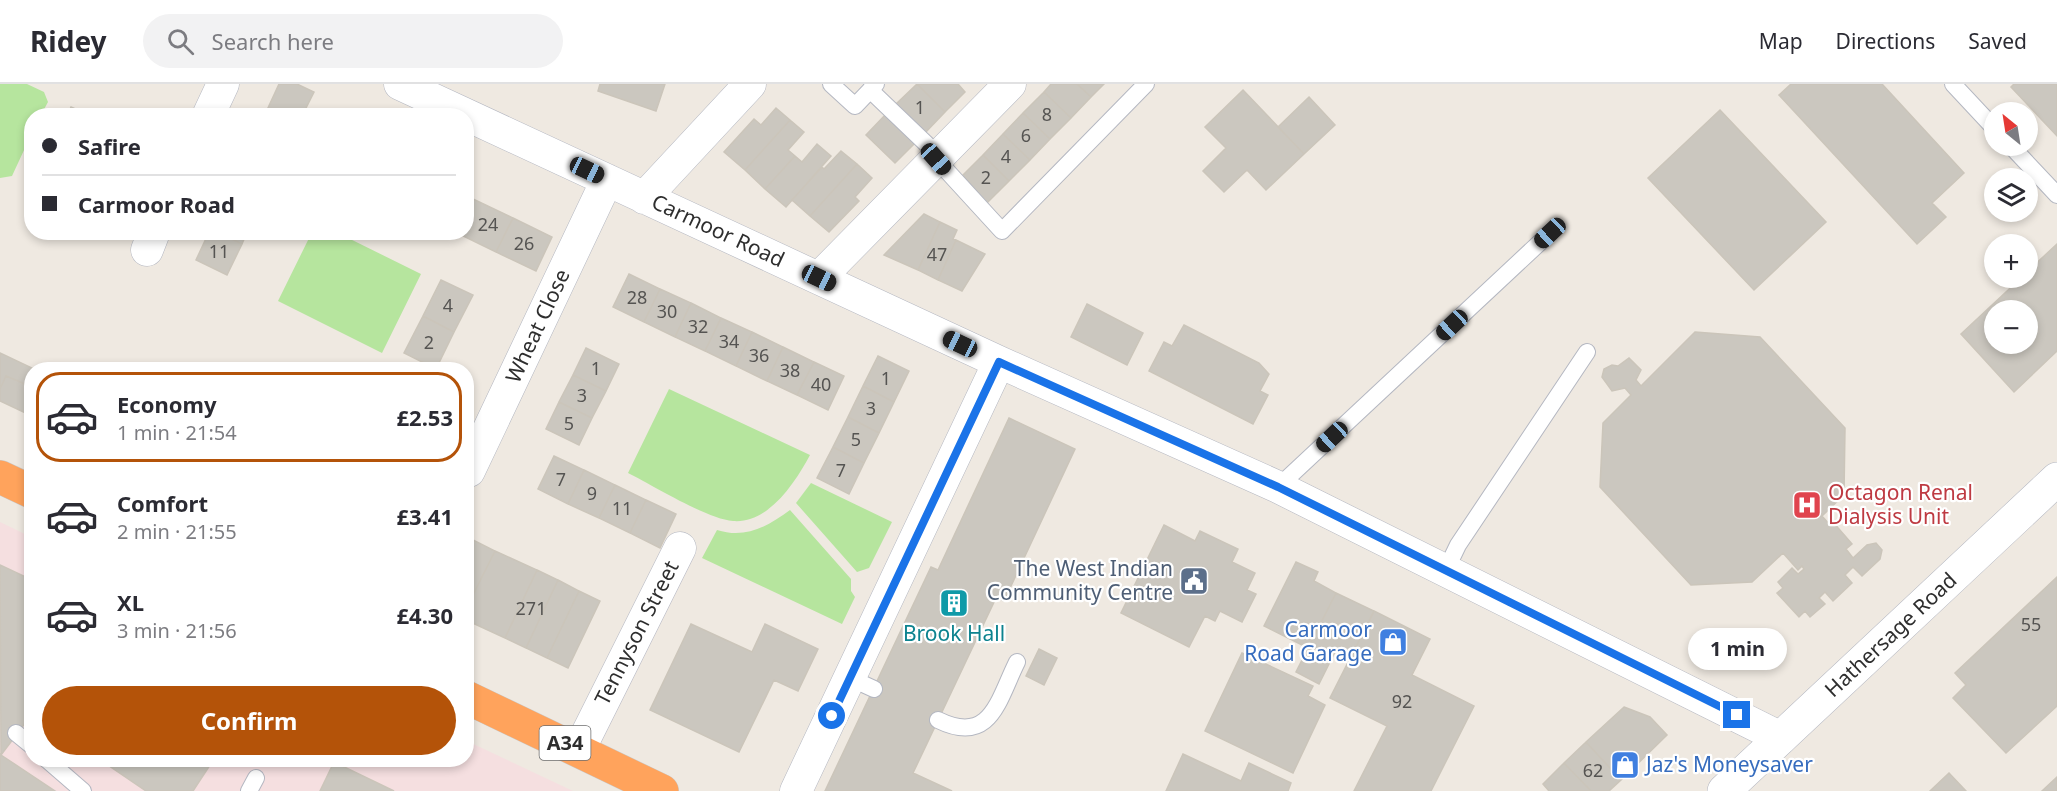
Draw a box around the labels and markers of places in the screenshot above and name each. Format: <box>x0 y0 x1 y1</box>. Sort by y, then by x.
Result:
place label: Octagon Renal Dialysis Unit <box>1828 478 1973 530</box>
hospital icon: Octagon Renal Dialysis Unit <box>1791 489 1823 521</box>
place label: The West Indian Community Centre <box>987 554 1173 606</box>
public building icon: The West Indian Community Centre <box>1178 565 1210 597</box>
building icon: Brook Hall <box>938 587 970 619</box>
place label: Carmoor Road Garage <box>1244 615 1372 667</box>
place label: Brook Hall <box>903 619 1005 647</box>
shop icon: Carmoor Road Garage <box>1377 626 1409 658</box>
shop icon: Jaz's Moneysaver <box>1609 749 1641 781</box>
place label: Jaz's Moneysaver <box>1644 750 1813 778</box>

